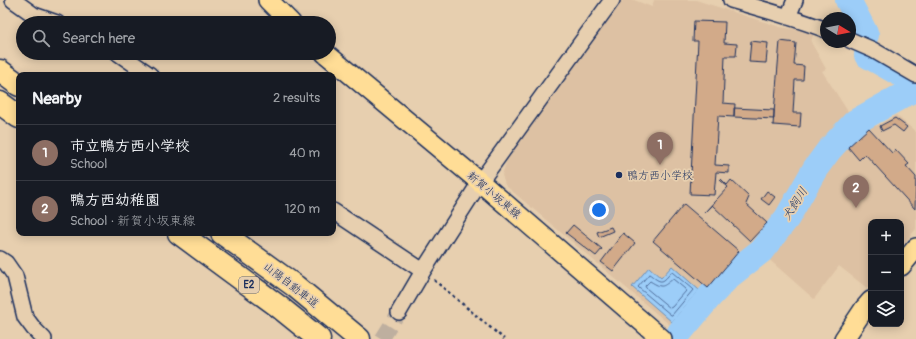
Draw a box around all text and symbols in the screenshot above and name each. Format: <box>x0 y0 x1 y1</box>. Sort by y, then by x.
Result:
north arrow <box>820 12 856 48</box>
search box <box>16 16 336 60</box>
icon: search <box>30 27 52 49</box>
text: Search here <box>62 29 135 48</box>
text: Nearby <box>32 88 81 109</box>
text: 2 results <box>273 90 320 106</box>
pin: 1 <box>647 132 673 165</box>
text: 市立鴨方西小学校 <box>70 137 190 156</box>
text: 1 <box>42 145 48 161</box>
text: 40 m <box>289 145 320 161</box>
text: School <box>70 156 107 172</box>
street label: 新賀小坂東線 <box>465 169 523 221</box>
place label: 鴨方西小学校 <box>627 169 693 182</box>
marker: 鴨方西小学校 <box>614 170 624 180</box>
pin: 2 <box>843 175 869 208</box>
water label: 犬飼川 <box>779 185 811 223</box>
text: 鴨方西幼稚園 <box>70 191 160 210</box>
your location <box>589 200 609 220</box>
text: 2 <box>41 201 49 217</box>
text: 120 m <box>284 201 320 217</box>
text: School · 新賀小坂東線 <box>70 213 195 229</box>
map controls <box>868 219 904 327</box>
button: + <box>868 219 904 255</box>
button: − <box>868 255 904 291</box>
street label: 山陽自動車道 <box>261 260 321 310</box>
road number: E2 <box>239 277 259 293</box>
button: layers <box>868 291 904 327</box>

